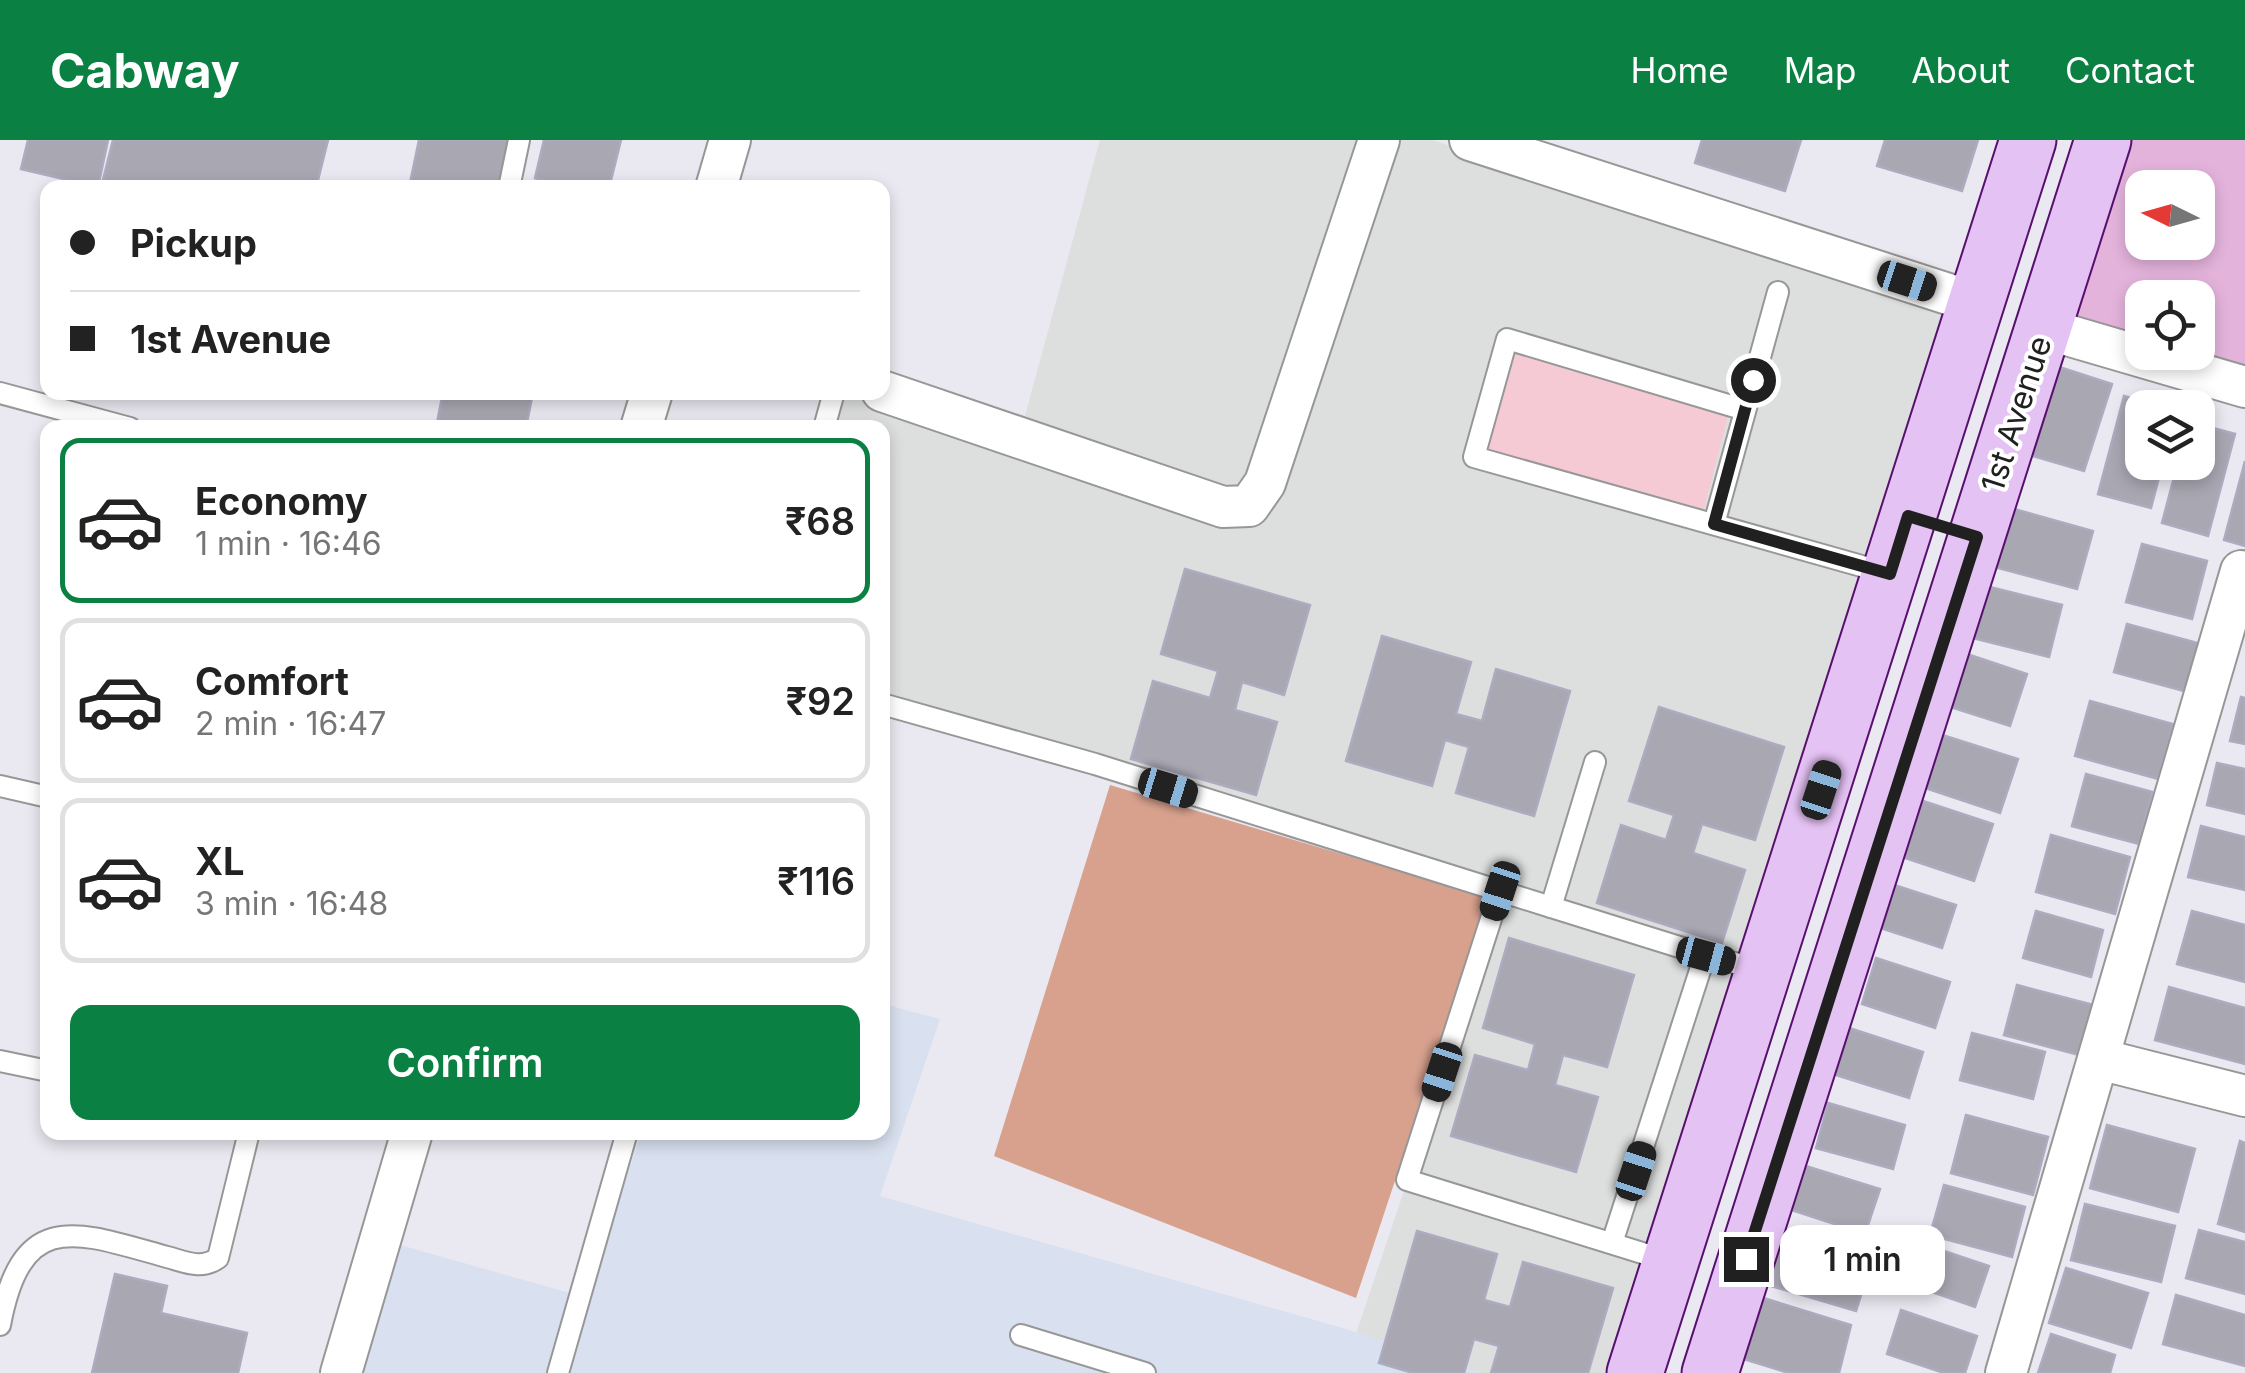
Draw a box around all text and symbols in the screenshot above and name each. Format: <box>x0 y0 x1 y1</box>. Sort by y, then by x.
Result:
text: Cabway <box>50 41 240 100</box>
text: Home <box>1631 49 1729 91</box>
text: Map <box>1784 49 1856 91</box>
text: About <box>1911 49 2010 91</box>
text: Contact <box>2065 49 2195 91</box>
north arrow <box>2125 170 2215 260</box>
map controls <box>2125 170 2215 480</box>
text: Pickup <box>130 220 257 266</box>
car <box>1874 257 1940 305</box>
button: locate <box>2125 280 2215 370</box>
text: 1st Avenue <box>130 316 331 362</box>
street label: 1st Avenue <box>1972 331 2060 497</box>
route start <box>1731 358 1776 403</box>
button: layers <box>2125 390 2215 480</box>
icon: car <box>75 476 165 566</box>
text: Economy <box>195 478 368 524</box>
text: ₹68 <box>785 498 855 544</box>
text: 1 min · 16:46 <box>195 524 382 563</box>
icon: car <box>75 656 165 746</box>
text: Comfort <box>195 658 349 704</box>
text: ₹92 <box>786 678 855 724</box>
text: 2 min · 16:47 <box>195 704 386 743</box>
car <box>1797 757 1845 823</box>
car <box>1135 765 1201 811</box>
icon: car <box>75 836 165 926</box>
text: XL <box>195 838 245 884</box>
text: ₹116 <box>777 858 855 904</box>
car <box>1476 858 1524 924</box>
text: 3 min · 16:48 <box>195 884 388 923</box>
car <box>1673 934 1739 978</box>
button: Confirm <box>70 1005 860 1120</box>
car <box>1418 1039 1466 1105</box>
car <box>1612 1138 1660 1204</box>
callout: 1 min <box>1781 1224 1946 1294</box>
route end <box>1724 1237 1769 1282</box>
text: 1 min <box>1823 1240 1902 1279</box>

